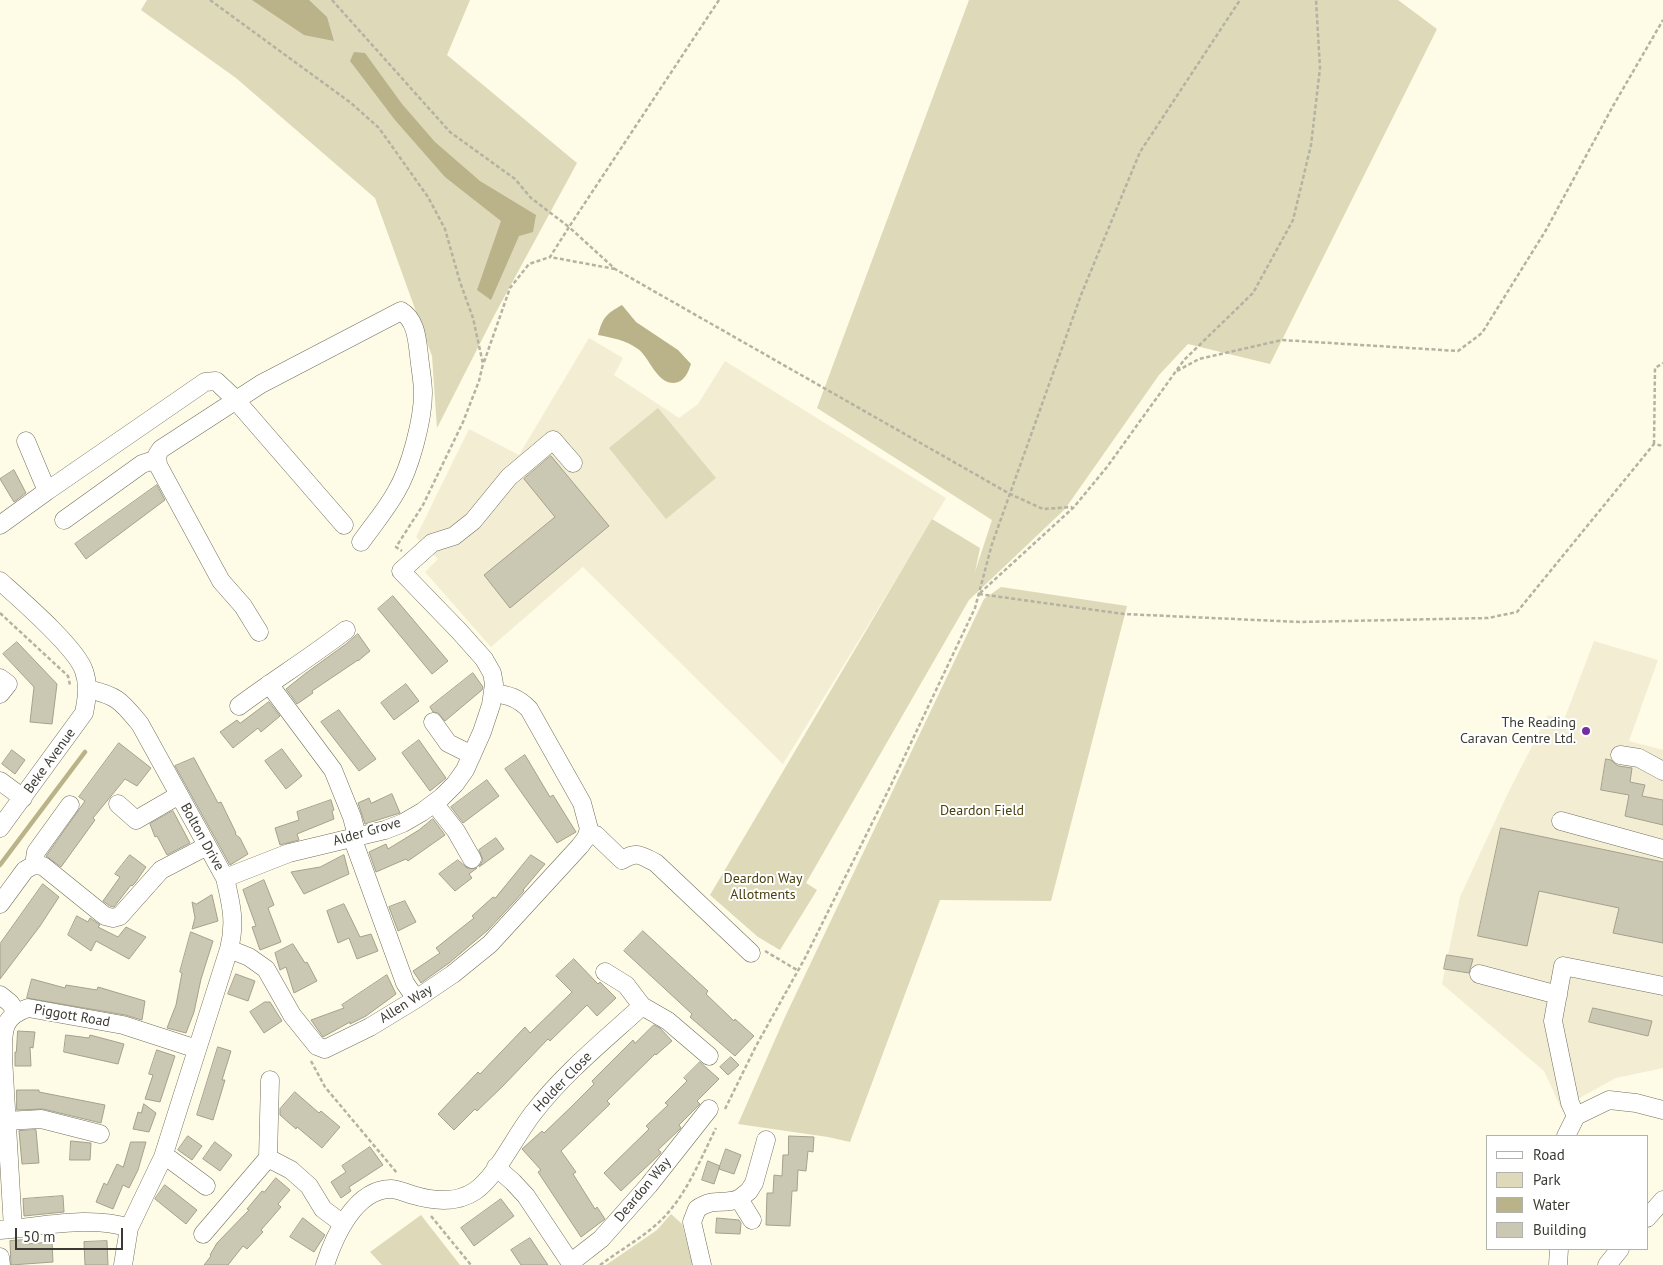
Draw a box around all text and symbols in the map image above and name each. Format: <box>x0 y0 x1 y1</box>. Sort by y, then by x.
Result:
place label: The Reading Caravan Centre Ltd. <box>1460 715 1576 748</box>
street label: Beke Avenue <box>21 725 79 797</box>
marker: The Reading Caravan Centre Ltd. <box>1580 725 1592 737</box>
street label: Bolton Drive <box>177 800 227 874</box>
park label: Deardon Field <box>940 803 1024 819</box>
street label: Alder Grove <box>331 814 403 850</box>
park label: Deardon Way Allotments <box>724 871 802 904</box>
street label: Allen Way <box>376 981 436 1027</box>
street label: Piggott Road <box>33 1001 111 1031</box>
street label: Holder Close <box>530 1049 596 1115</box>
legend <box>1486 1135 1648 1250</box>
text: Road <box>1533 1145 1565 1164</box>
street label: Deardon Way <box>611 1154 675 1226</box>
text: Park <box>1533 1170 1561 1189</box>
text: Water <box>1533 1195 1570 1214</box>
scale bar <box>18 1218 125 1250</box>
text: Building <box>1533 1220 1587 1239</box>
text: 50 m <box>23 1227 56 1246</box>

